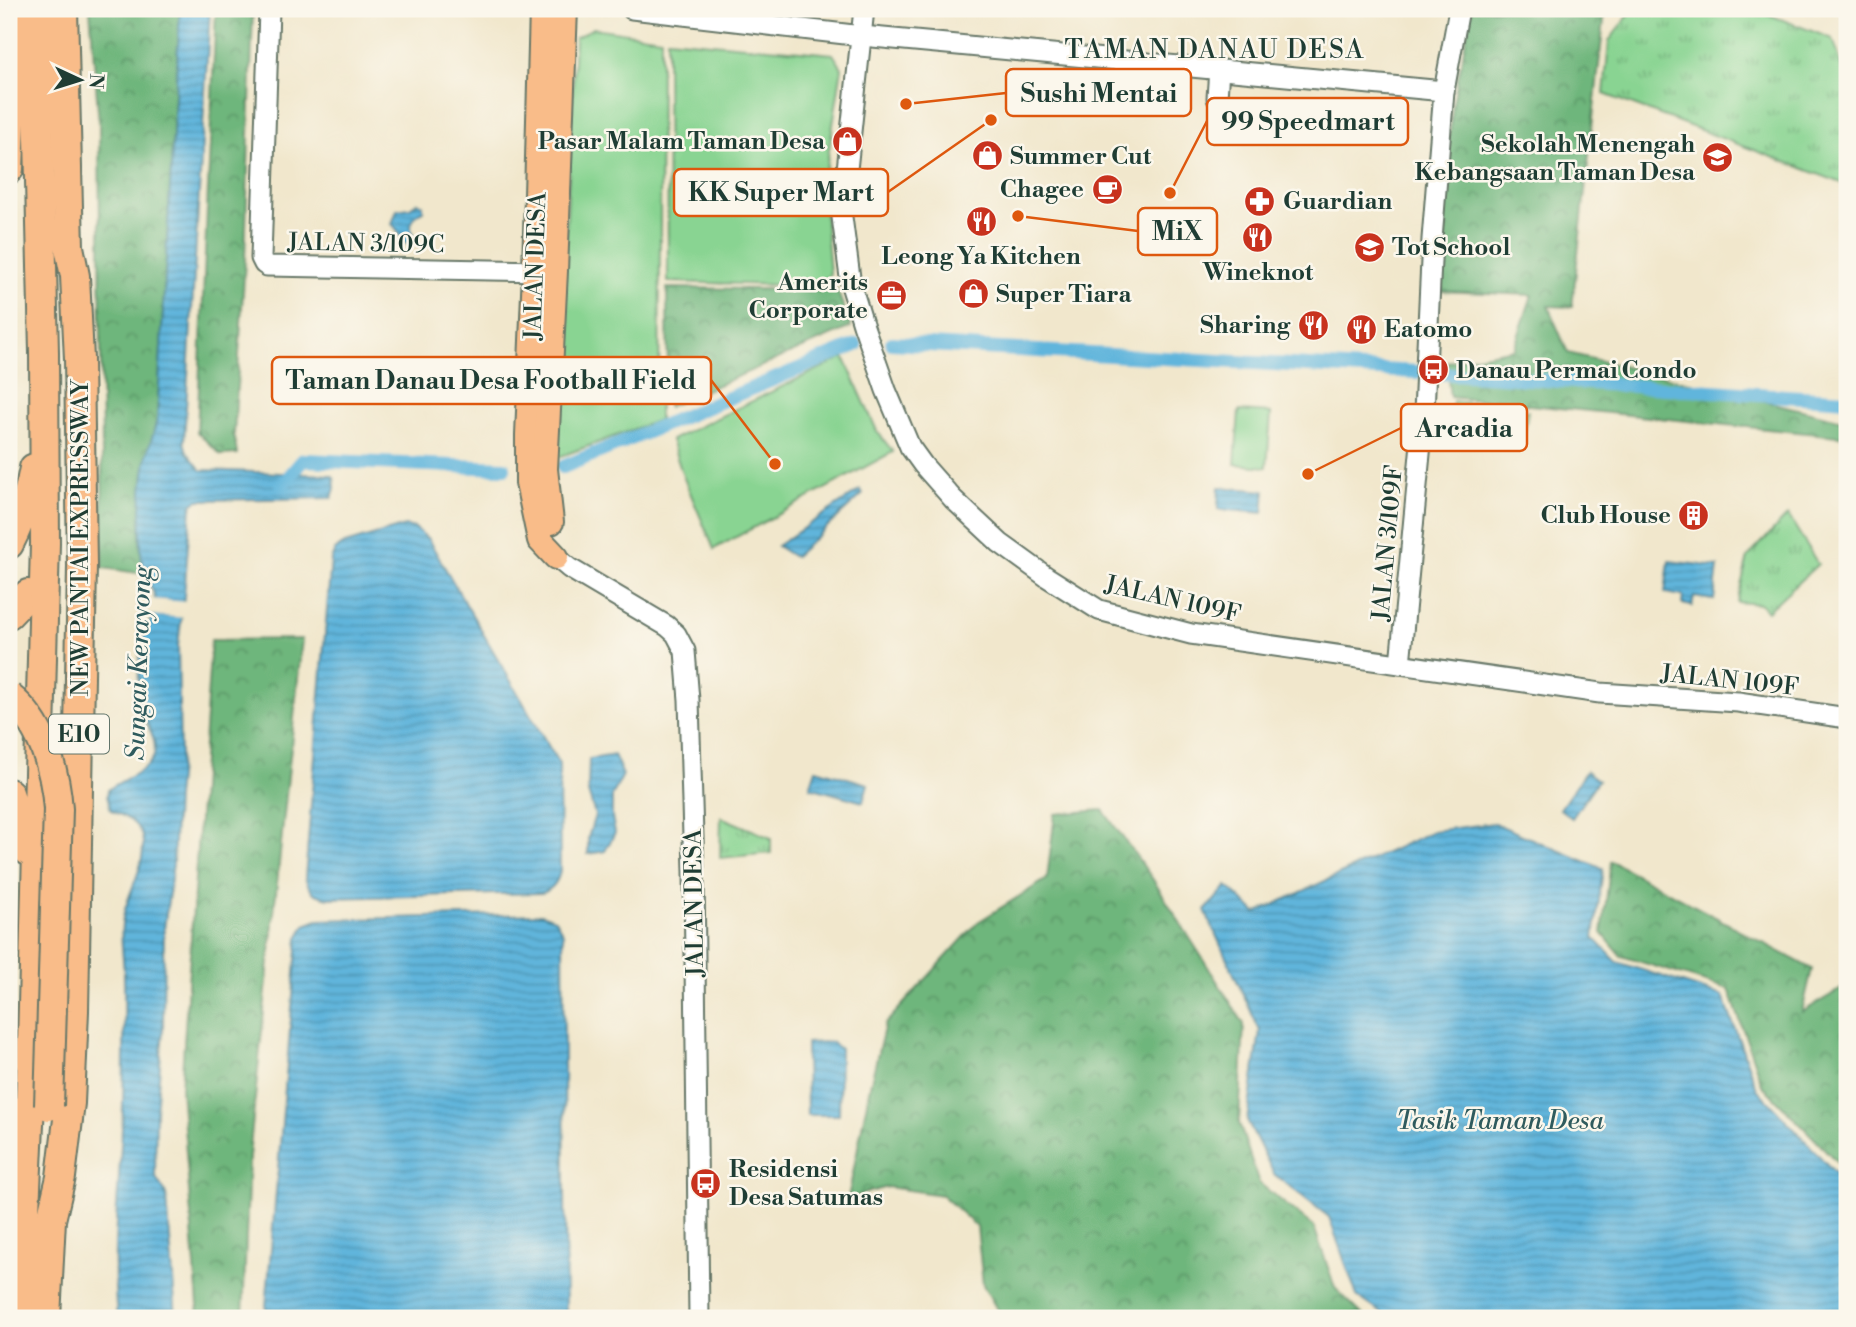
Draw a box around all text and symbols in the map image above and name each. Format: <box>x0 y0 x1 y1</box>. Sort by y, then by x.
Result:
district label: TAMAN DANAU DESA <box>1065 34 1365 66</box>
north arrow <box>46 46 116 116</box>
callout: Sushi Mentai <box>1006 69 1191 116</box>
text: N <box>83 73 108 89</box>
text: Sushi Mentai <box>1021 78 1177 110</box>
callout: 99 Speedmart <box>1207 98 1408 145</box>
text: 99 Speedmart <box>1221 106 1395 138</box>
shop icon: Pasar Malam Taman Desa <box>831 124 865 158</box>
place label: Pasar Malam Taman Desa <box>538 127 826 157</box>
place label: Sekolah Menengah Kebangsaan Taman Desa <box>1414 130 1696 188</box>
shop icon: Summer Cut <box>970 139 1004 173</box>
school or university icon: Sekolah Menengah Kebangsaan Taman Desa <box>1701 141 1735 175</box>
place label: Summer Cut <box>1010 142 1152 172</box>
callout: KK Super Mart <box>674 169 888 216</box>
cafe icon: Chagee <box>1090 172 1124 206</box>
place label: Chagee <box>1000 175 1084 205</box>
text: KK Super Mart <box>688 177 875 209</box>
pharmacy icon: Guardian <box>1243 184 1277 218</box>
place label: Guardian <box>1283 187 1392 217</box>
street label: JALAN DESA <box>518 191 554 341</box>
restaurant icon: Leong Ya Kitchen <box>964 205 998 239</box>
callout: MiX <box>1138 208 1217 255</box>
text: MiX <box>1151 216 1204 248</box>
restaurant icon: Wineknot <box>1241 221 1275 255</box>
street label: JALAN 3/109C <box>286 228 445 260</box>
school or university icon: Tot School <box>1352 230 1386 264</box>
place label: Tot School <box>1392 233 1510 263</box>
place label: Leong Ya Kitchen <box>881 242 1081 272</box>
place label: Wineknot <box>1202 258 1314 288</box>
place label: Amerits Corporate <box>749 268 868 326</box>
shop icon: Super Tiara <box>956 277 990 311</box>
office icon: Amerits Corporate <box>874 279 908 313</box>
place label: Super Tiara <box>996 280 1132 310</box>
restaurant icon: Sharing <box>1296 308 1330 342</box>
place label: Sharing <box>1200 311 1291 341</box>
restaurant icon: Eatomo <box>1344 312 1378 346</box>
place label: Eatomo <box>1384 315 1473 345</box>
bus stop icon: Danau Permai Condo <box>1416 353 1450 387</box>
place label: Danau Permai Condo <box>1456 356 1697 386</box>
callout: Taman Danau Desa Football Field <box>272 357 711 404</box>
text: Taman Danau Desa Football Field <box>286 365 696 397</box>
street label: NEW PANTAI EXPRESSWAY <box>66 378 96 696</box>
callout: Arcadia <box>1401 404 1527 451</box>
text: Arcadia <box>1414 413 1514 445</box>
street label: JALAN 3/109F <box>1366 464 1410 623</box>
building icon: Club House <box>1677 498 1711 532</box>
place label: Club House <box>1541 501 1671 531</box>
water label: Sungai Kerayong <box>120 564 158 761</box>
street label: JALAN 109F <box>1101 570 1244 630</box>
street label: JALAN 109F <box>1658 659 1800 703</box>
road number: E10 <box>49 714 109 754</box>
street label: JALAN DESA <box>679 828 711 978</box>
water label: Tasik Taman Desa <box>1396 1105 1604 1137</box>
place label: Residensi Desa Satumas <box>729 1155 883 1213</box>
bus stop icon: Residensi Desa Satumas <box>689 1166 723 1200</box>

